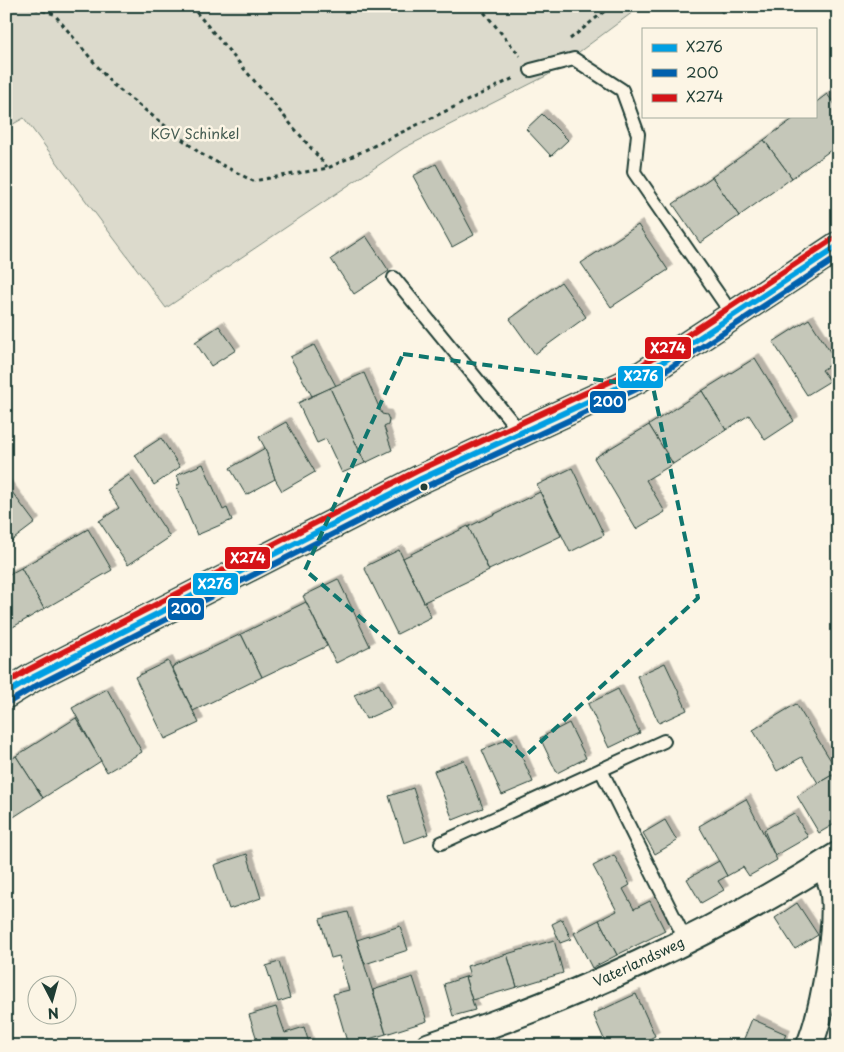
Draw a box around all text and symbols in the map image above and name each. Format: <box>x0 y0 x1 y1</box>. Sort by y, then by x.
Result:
legend <box>642 28 816 118</box>
text: X276 <box>686 34 723 57</box>
text: 200 <box>686 60 718 83</box>
text: X274 <box>686 84 724 107</box>
park label: KGV Schinkel <box>151 123 239 144</box>
line badge: X274 <box>644 336 692 360</box>
text: X274 <box>650 337 686 358</box>
line badge: X276 <box>617 365 664 389</box>
text: X276 <box>624 365 658 386</box>
line badge: 200 <box>589 390 627 414</box>
text: 200 <box>593 391 623 412</box>
unlabelled marker <box>419 482 429 492</box>
line badge: X274 <box>224 546 271 570</box>
text: X274 <box>230 547 266 568</box>
line badge: X276 <box>192 572 239 596</box>
text: X276 <box>198 573 232 594</box>
line badge: 200 <box>167 597 205 621</box>
text: 200 <box>171 598 201 619</box>
street label: Vaterlandsweg <box>590 931 688 992</box>
north arrow <box>28 974 78 1024</box>
text: N <box>47 1002 60 1024</box>

